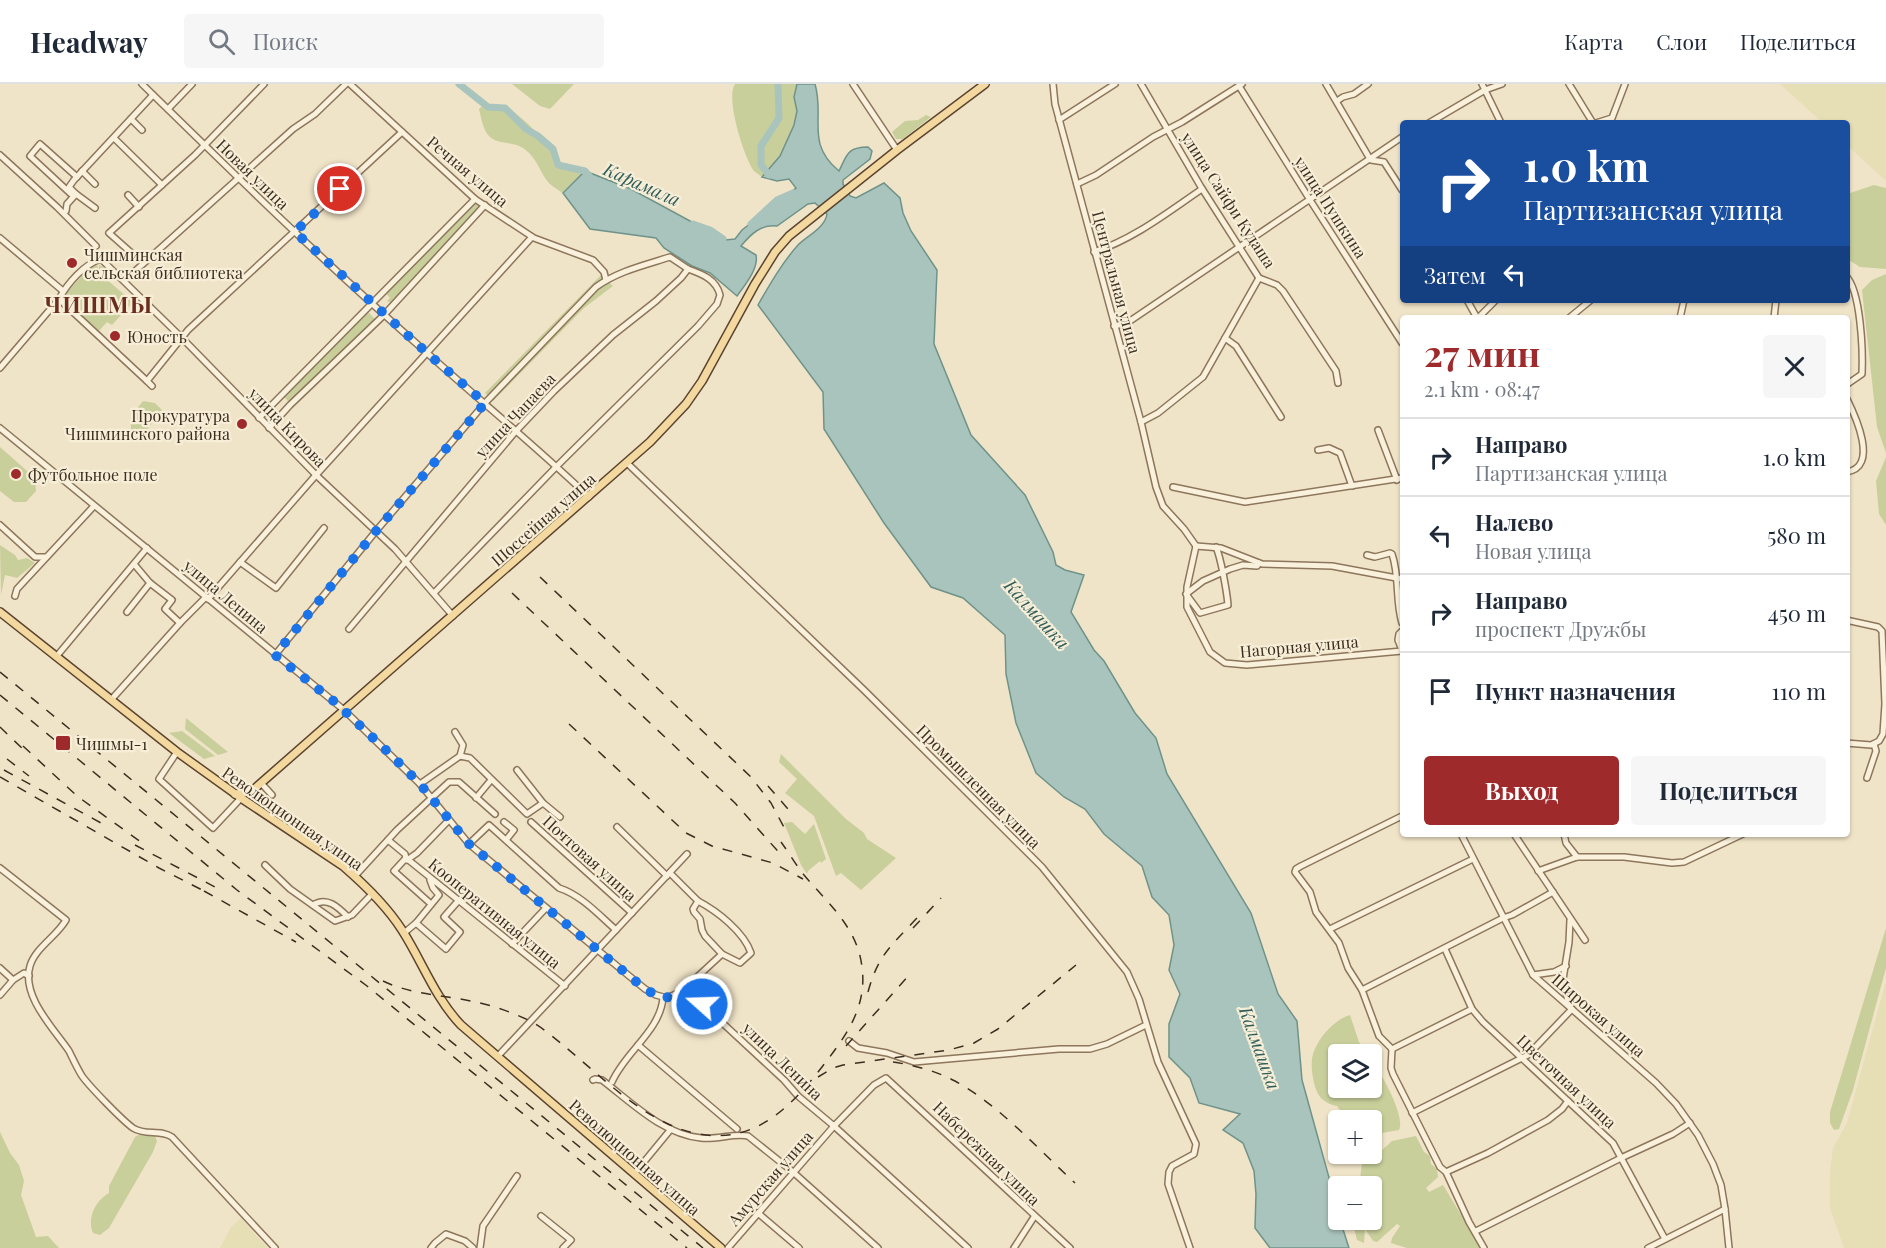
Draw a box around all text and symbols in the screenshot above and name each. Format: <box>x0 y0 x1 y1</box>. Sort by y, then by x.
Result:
search box <box>184 14 604 68</box>
text: Headway <box>30 23 148 60</box>
icon: search <box>205 25 238 58</box>
text: Поиск <box>253 26 318 56</box>
text: Карта <box>1564 27 1623 55</box>
text: Слои <box>1656 27 1707 55</box>
text: Поделиться <box>1740 27 1856 55</box>
street label: улица Сайфи Кудаша <box>1177 127 1281 272</box>
street label: Речная улица <box>423 131 513 211</box>
street label: Новая улица <box>212 134 294 214</box>
text: 1.0 km <box>1523 137 1649 193</box>
icon: right <box>1424 144 1502 222</box>
street label: улица Пушкина <box>1290 151 1372 262</box>
water label: Карамала <box>599 156 684 211</box>
pin <box>314 163 365 214</box>
icon: arrive <box>323 172 356 205</box>
text: Партизанская улица <box>1523 191 1783 227</box>
street label: Центральная улица <box>1088 208 1146 356</box>
place label: Чишминская сельская библиотека <box>84 244 243 283</box>
marker: Чишминская сельская библиотека <box>65 256 79 270</box>
icon: left <box>1498 258 1531 291</box>
text: Затем <box>1424 260 1486 290</box>
district label: ЧИШМЫ <box>44 289 154 319</box>
place label: Юность <box>127 326 187 347</box>
text: 27 мин <box>1424 328 1540 376</box>
marker: Юность <box>108 329 122 343</box>
button: close <box>1763 335 1826 398</box>
street label: улица Чапаева <box>470 368 560 463</box>
text: 2.1 km · 08:47 <box>1424 375 1540 402</box>
street label: улица Кирова <box>244 382 331 471</box>
place label: Прокуратура Чишминского района <box>65 405 230 444</box>
marker: Прокуратура Чишминского района <box>235 417 249 431</box>
text: Направо <box>1475 429 1568 459</box>
icon: right <box>1424 441 1457 474</box>
text: 1.0 km <box>1763 442 1826 472</box>
text: Партизанская улица <box>1475 459 1668 486</box>
place label: Футбольное поле <box>28 464 158 485</box>
marker: Футбольное поле <box>9 467 23 481</box>
street label: Шоссейная улица <box>486 468 600 570</box>
text: Налево <box>1475 507 1553 537</box>
icon: left <box>1424 519 1457 552</box>
text: 580 m <box>1767 520 1826 550</box>
text: Новая улица <box>1475 537 1591 564</box>
street label: улица Ленина <box>179 554 272 637</box>
water label: Калмашка <box>998 573 1075 654</box>
text: Направо <box>1475 585 1568 615</box>
icon: right <box>1424 597 1457 630</box>
text: 450 m <box>1768 598 1826 628</box>
text: проспект Дружбы <box>1475 615 1646 642</box>
street label: Нагорная улица <box>1239 630 1359 662</box>
icon: arrive <box>1424 675 1457 708</box>
text: Пункт назначения <box>1475 676 1676 706</box>
text: 110 m <box>1772 676 1826 706</box>
street label: Промышленная улица <box>912 719 1046 853</box>
place label: Чишмы-1 <box>76 733 148 754</box>
marker: Чишмы-1 <box>54 734 72 752</box>
button: Выход <box>1424 756 1619 825</box>
button: Поделиться <box>1631 756 1826 825</box>
street label: Революционная улица <box>219 761 368 875</box>
street label: Почтовая улица <box>539 810 641 906</box>
street label: Кооперативная улица <box>424 853 566 973</box>
street label: Широкая улица <box>1548 969 1650 1061</box>
position arrow <box>670 972 734 1036</box>
water label: Калмашка <box>1234 1002 1286 1093</box>
street label: улица Ленина <box>738 1017 828 1105</box>
street label: Цветочная улица <box>1513 1029 1621 1133</box>
map controls <box>1328 1044 1382 1230</box>
button: layers <box>1328 1044 1382 1098</box>
street label: Революционная улица <box>565 1094 705 1220</box>
street label: Набережная улица <box>929 1096 1045 1210</box>
button: + <box>1328 1110 1382 1164</box>
street label: Амурская улица <box>722 1126 817 1231</box>
button: − <box>1328 1176 1382 1230</box>

